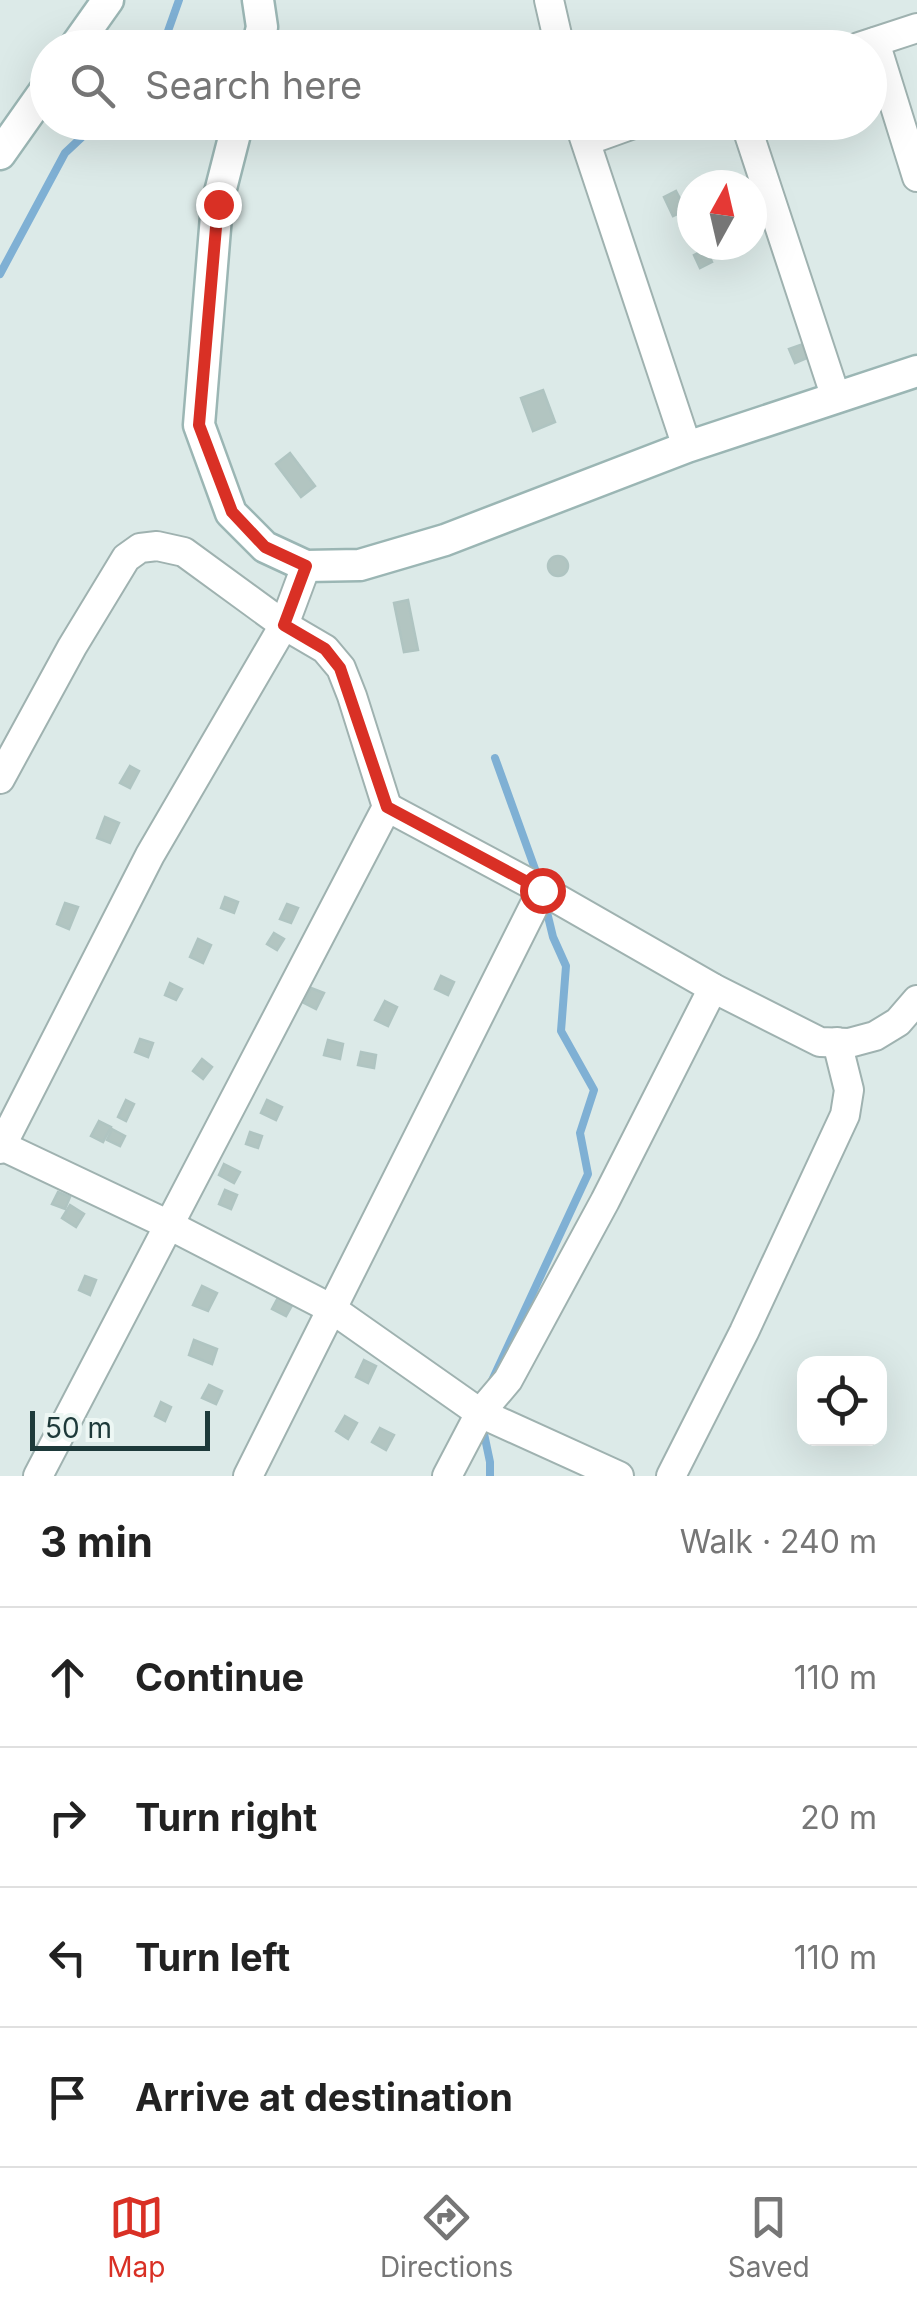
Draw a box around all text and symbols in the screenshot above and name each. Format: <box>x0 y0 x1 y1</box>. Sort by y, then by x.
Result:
search box <box>30 30 887 140</box>
icon: search <box>65 58 120 113</box>
text: Search here <box>145 62 362 108</box>
north arrow <box>677 170 767 260</box>
route end <box>196 182 242 228</box>
route start <box>520 868 566 914</box>
map controls <box>797 1356 887 1446</box>
button: locate <box>797 1356 887 1446</box>
scale bar <box>30 1406 210 1450</box>
text: 50 m <box>45 1411 112 1445</box>
text: 3 min <box>40 1516 153 1567</box>
text: Walk · 240 m <box>680 1522 877 1561</box>
icon: ahead <box>40 1650 95 1705</box>
text: Continue <box>135 1654 304 1700</box>
text: 110 m <box>794 1658 877 1697</box>
icon: right <box>40 1790 95 1845</box>
text: Turn right <box>135 1794 317 1840</box>
text: 20 m <box>800 1798 877 1837</box>
icon: left <box>40 1930 95 1985</box>
text: Turn left <box>135 1934 290 1980</box>
text: 110 m <box>794 1938 877 1977</box>
icon: arrive <box>40 2070 95 2125</box>
text: Arrive at destination <box>135 2074 513 2120</box>
tab: Map <box>107 2190 165 2284</box>
tab: Directions <box>380 2190 513 2284</box>
tab: Saved <box>728 2190 810 2284</box>

